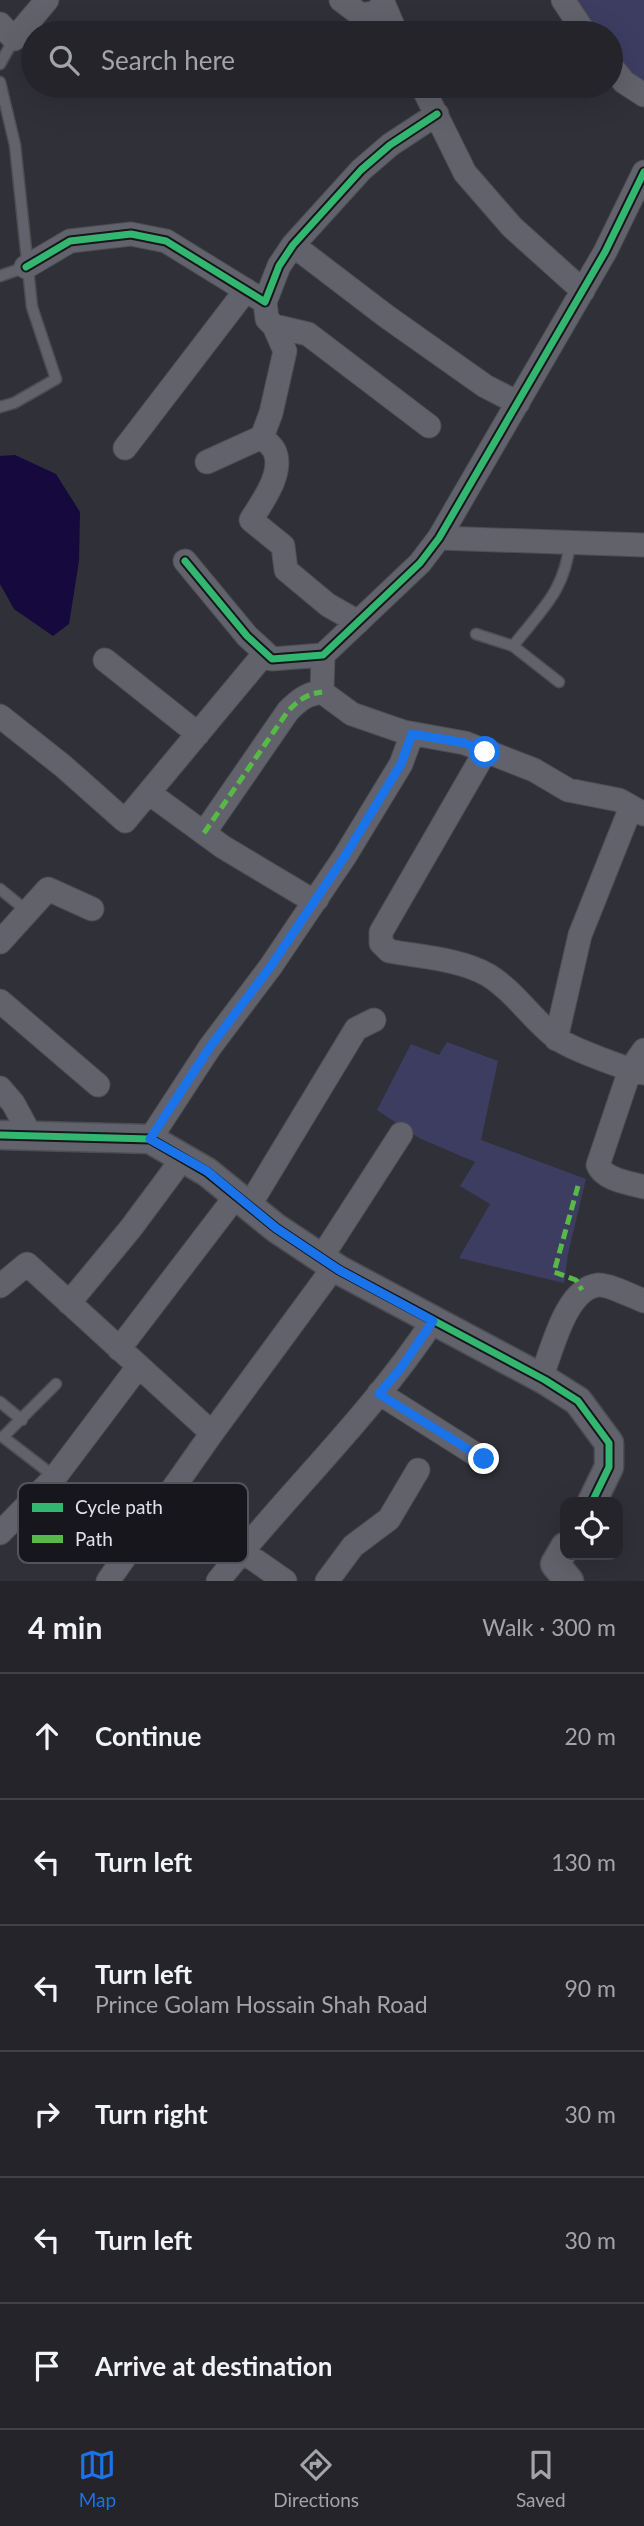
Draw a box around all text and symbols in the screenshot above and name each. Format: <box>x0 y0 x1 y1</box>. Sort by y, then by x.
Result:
search box <box>21 21 623 98</box>
icon: search <box>45 41 83 79</box>
text: Search here <box>101 44 235 76</box>
route start <box>469 736 500 767</box>
route end <box>468 1443 499 1474</box>
legend <box>18 1483 248 1563</box>
text: Cycle path <box>75 1495 163 1518</box>
map controls <box>560 1497 623 1560</box>
button: locate <box>560 1497 623 1560</box>
text: Path <box>75 1527 113 1550</box>
text: 4 min <box>28 1609 102 1645</box>
text: Walk · 300 m <box>482 1613 616 1641</box>
icon: ahead <box>28 1717 66 1755</box>
text: Continue <box>95 1720 201 1752</box>
text: 20 m <box>565 1722 616 1750</box>
icon: left <box>28 1843 66 1881</box>
text: Turn left <box>95 1846 192 1878</box>
text: 130 m <box>551 1848 616 1876</box>
text: Turn left <box>95 1958 192 1990</box>
icon: left <box>28 1969 66 2007</box>
text: 90 m <box>565 1974 616 2002</box>
text: Prince Golam Hossain Shah Road <box>95 1990 428 2018</box>
icon: right <box>28 2095 66 2133</box>
text: Turn right <box>95 2098 208 2130</box>
text: 30 m <box>565 2100 616 2128</box>
icon: left <box>28 2221 66 2259</box>
text: Turn left <box>95 2224 192 2256</box>
text: 30 m <box>565 2226 616 2254</box>
icon: arrive <box>28 2347 66 2385</box>
text: Arrive at destination <box>95 2350 332 2382</box>
tab: Map <box>78 2446 116 2511</box>
tab: Directions <box>273 2446 359 2511</box>
tab: Saved <box>516 2446 566 2511</box>

